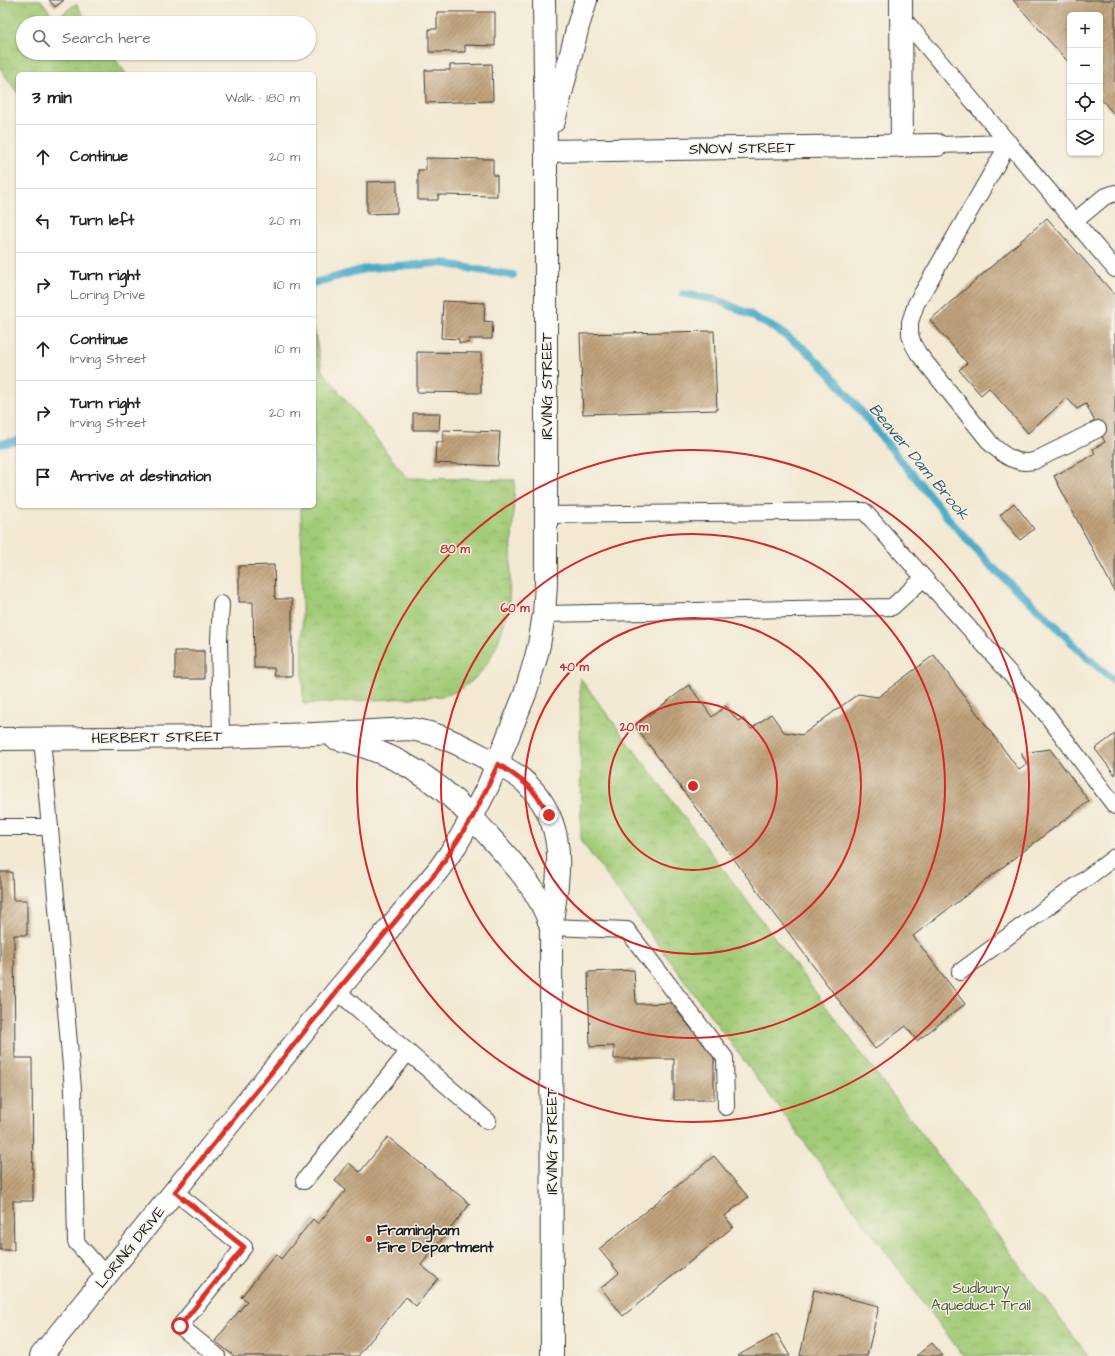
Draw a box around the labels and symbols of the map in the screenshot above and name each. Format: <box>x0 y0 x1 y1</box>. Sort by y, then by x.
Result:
street label: SNOW STREET <box>689 137 796 160</box>
street label: IRVING STREET <box>537 332 558 440</box>
water label: Beaver Dam Brook <box>864 399 975 525</box>
text: 80 m <box>440 541 470 558</box>
text: 60 m <box>500 600 530 617</box>
text: 40 m <box>559 659 590 676</box>
text: 20 m <box>619 719 649 736</box>
street label: HERBERT STREET <box>91 726 223 749</box>
centre of rings <box>686 779 700 793</box>
route end <box>540 806 558 824</box>
street label: IRVING STREET <box>542 1087 563 1195</box>
street label: LORING DRIVE <box>91 1202 170 1293</box>
place label: Framingham Fire Department <box>377 1220 495 1258</box>
marker: Framingham Fire Department <box>364 1234 374 1244</box>
park label: Sudbury Aqueduct Trail <box>931 1278 1031 1316</box>
route start <box>171 1317 189 1335</box>

